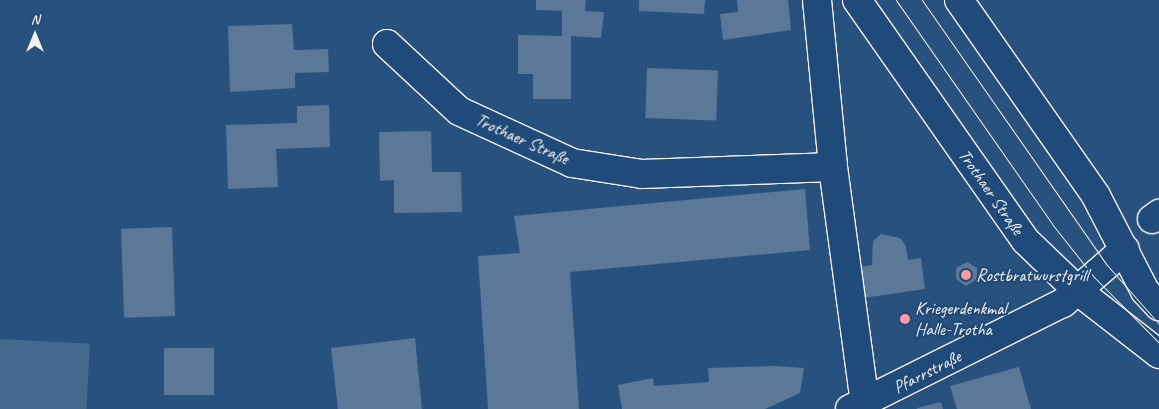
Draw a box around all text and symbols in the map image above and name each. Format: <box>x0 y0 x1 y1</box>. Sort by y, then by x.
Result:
north arrow <box>10 10 60 60</box>
text: N <box>31 11 39 28</box>
street label: Trothaer Straße <box>472 109 572 169</box>
street label: Trothaer Straße <box>953 145 1029 239</box>
place label: Rostbratwurstgrill <box>976 264 1088 286</box>
marker: Rostbratwurstgrill <box>960 269 972 281</box>
place label: Kriegerdenkmal Halle-Trotha <box>915 298 1006 340</box>
marker: Kriegerdenkmal Halle-Trotha <box>899 313 911 325</box>
street label: Pfarrstraße <box>889 346 965 398</box>

